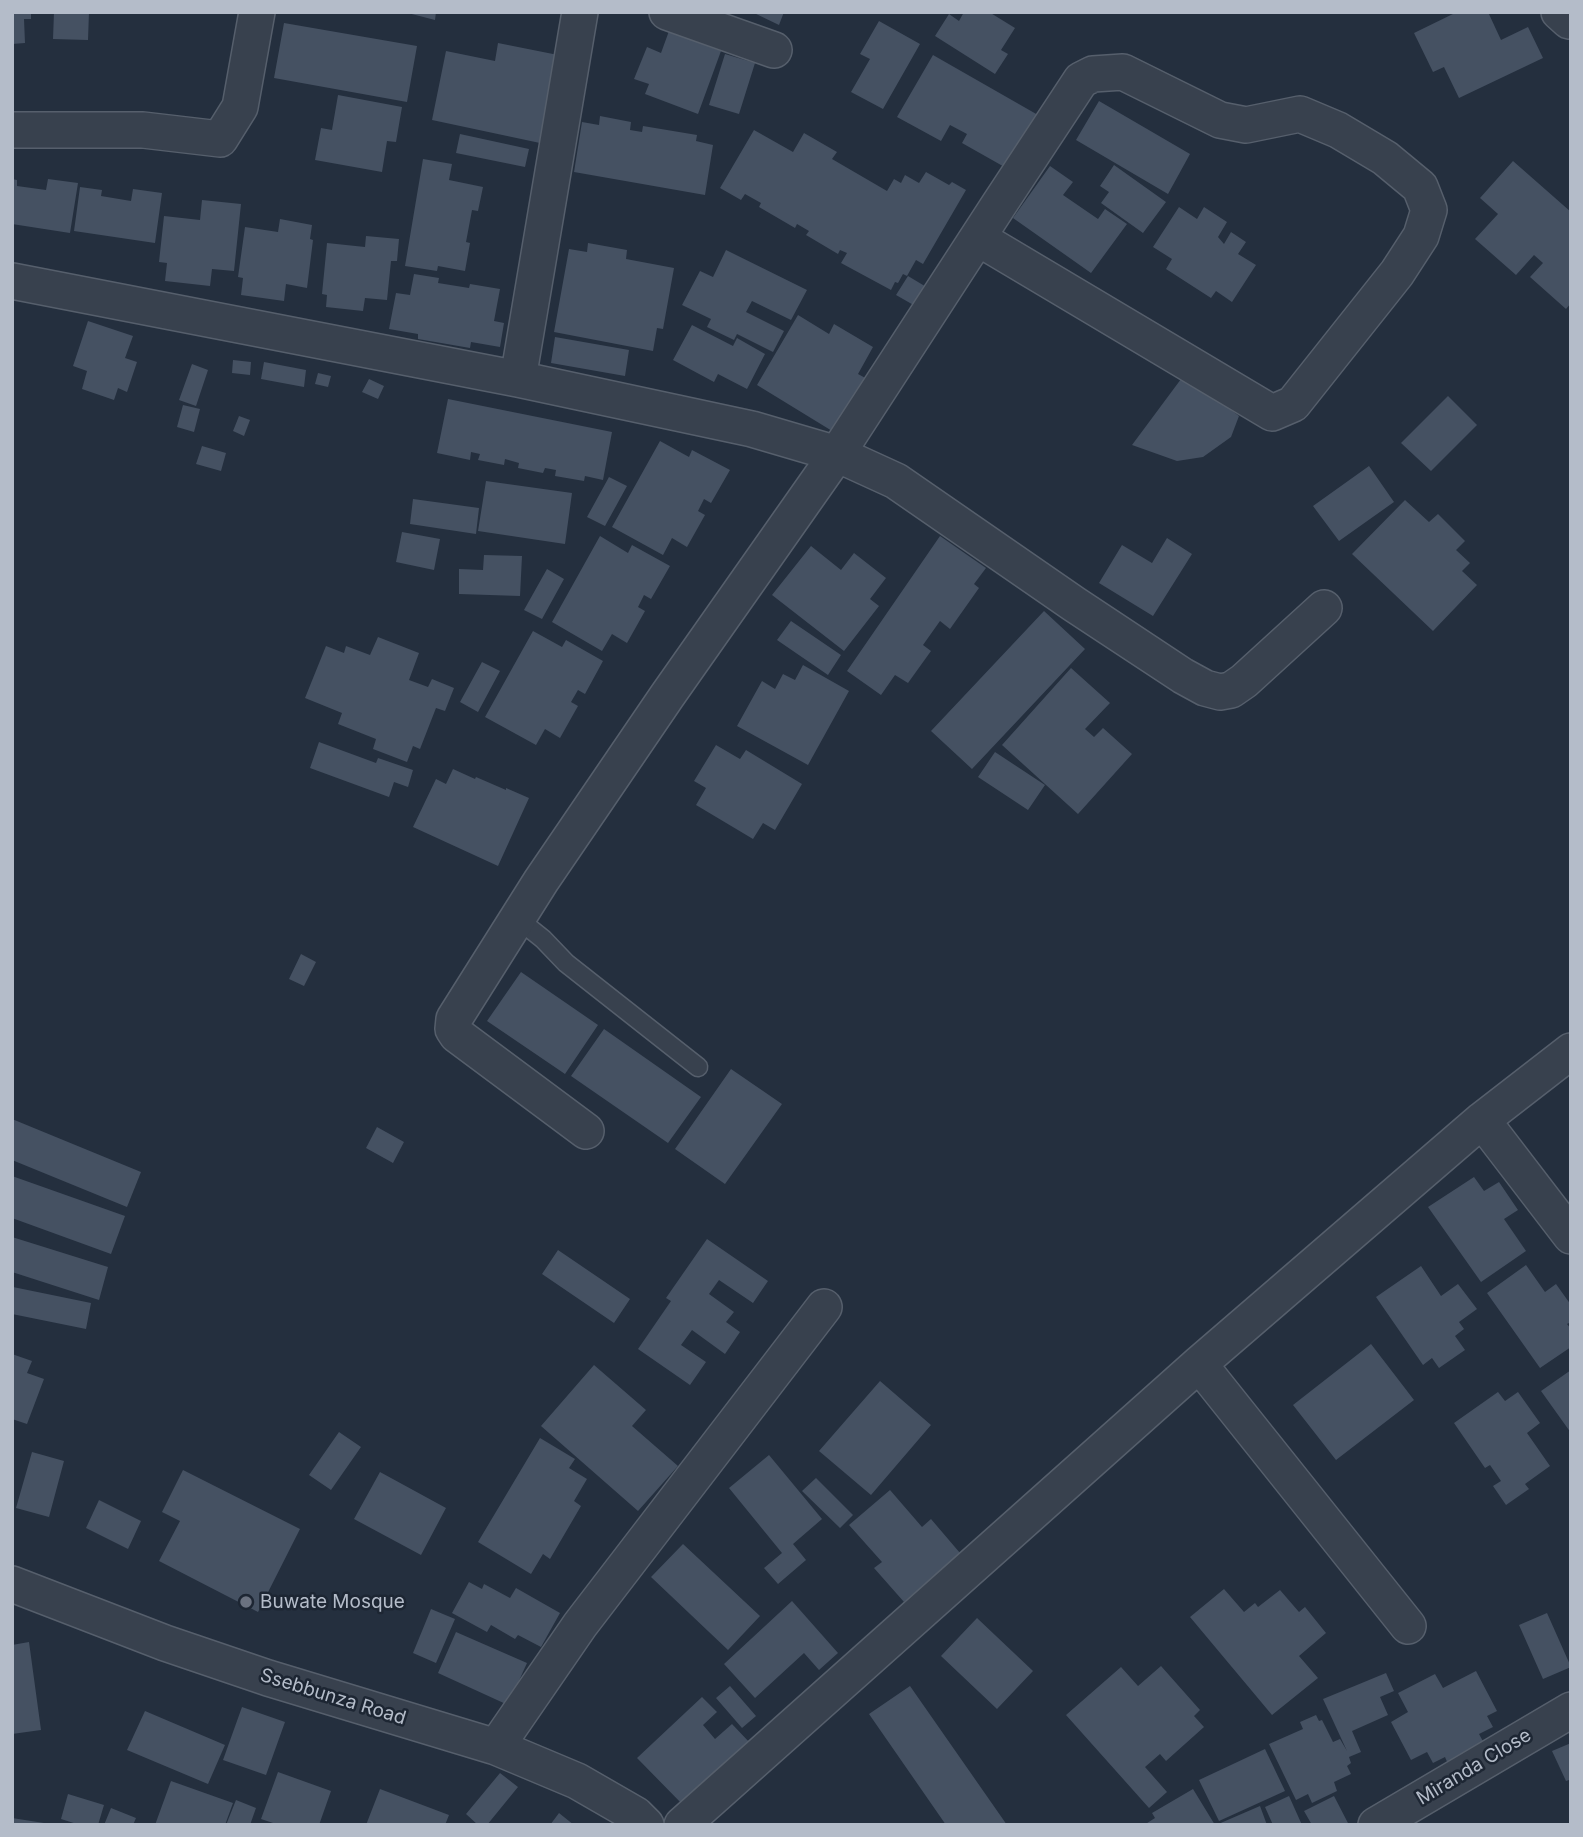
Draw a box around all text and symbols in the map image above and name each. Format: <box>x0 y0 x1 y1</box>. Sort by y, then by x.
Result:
place label: Buwate Mosque <box>260 1591 405 1613</box>
marker: Buwate Mosque <box>238 1594 254 1610</box>
street label: Ssebbunza Road <box>257 1664 409 1730</box>
street label: Miranda Close <box>1413 1724 1535 1810</box>

